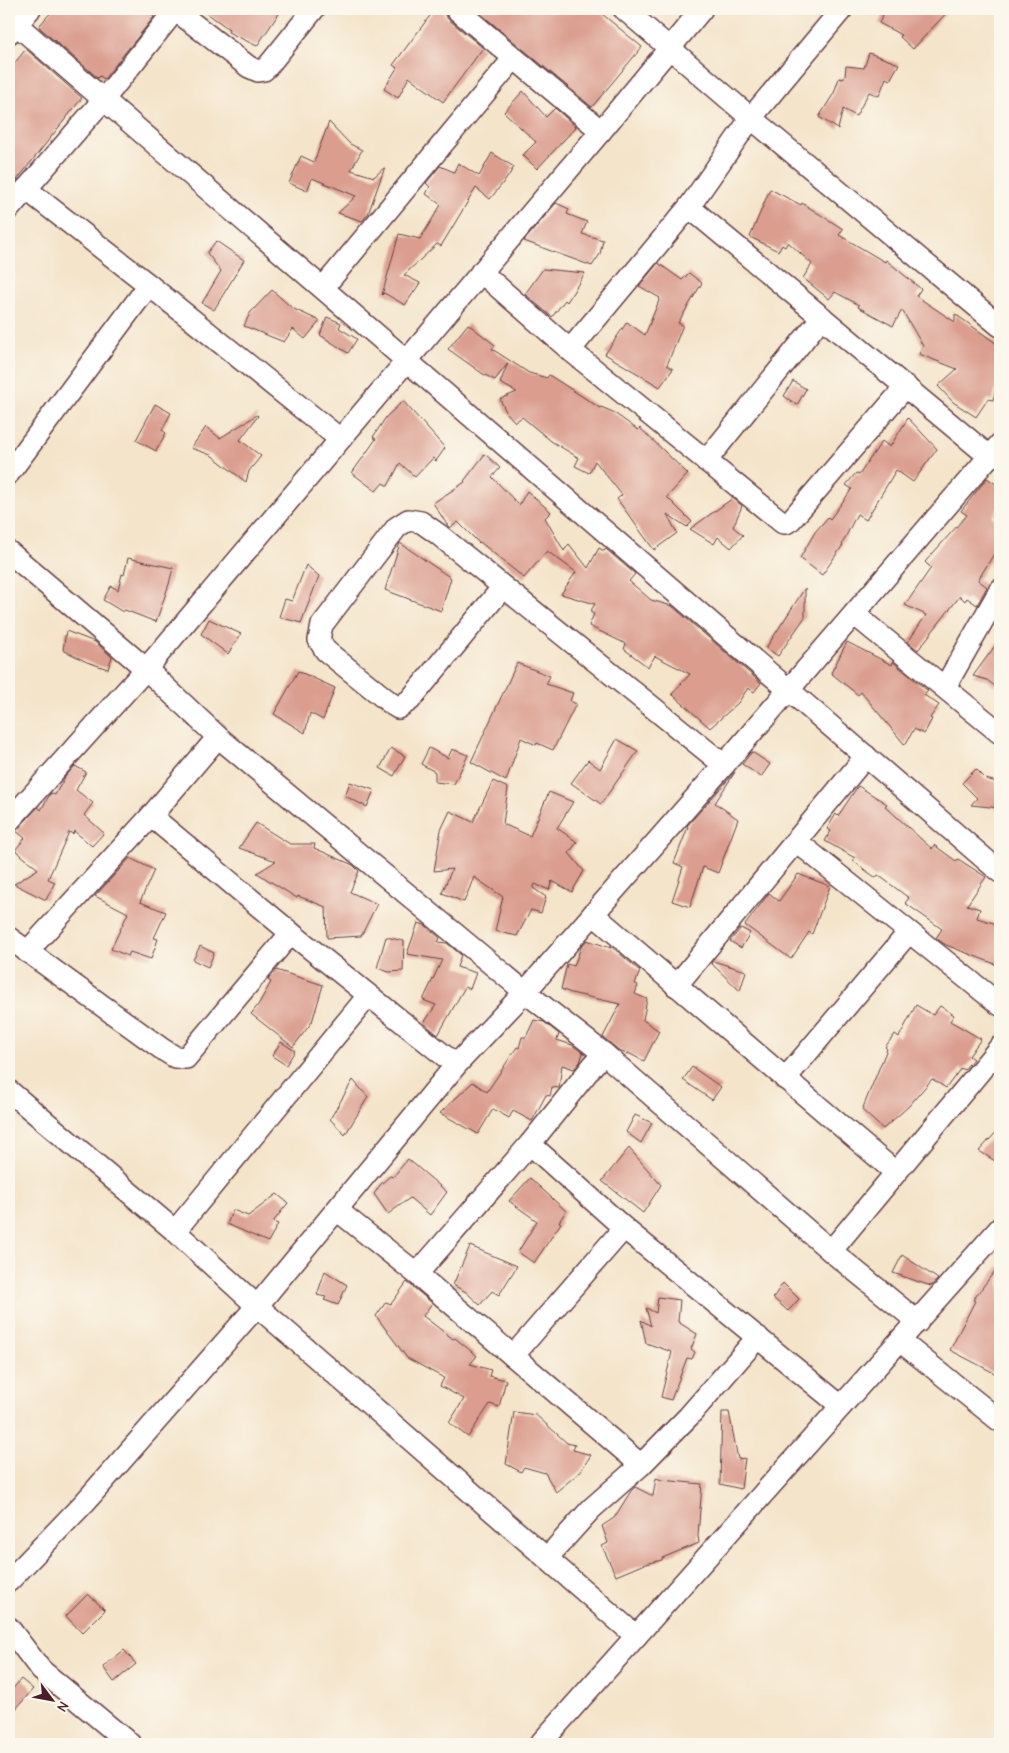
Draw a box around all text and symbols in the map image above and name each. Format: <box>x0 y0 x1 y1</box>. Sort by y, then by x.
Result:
north arrow <box>28 1676 78 1726</box>
text: N <box>53 1698 72 1715</box>

